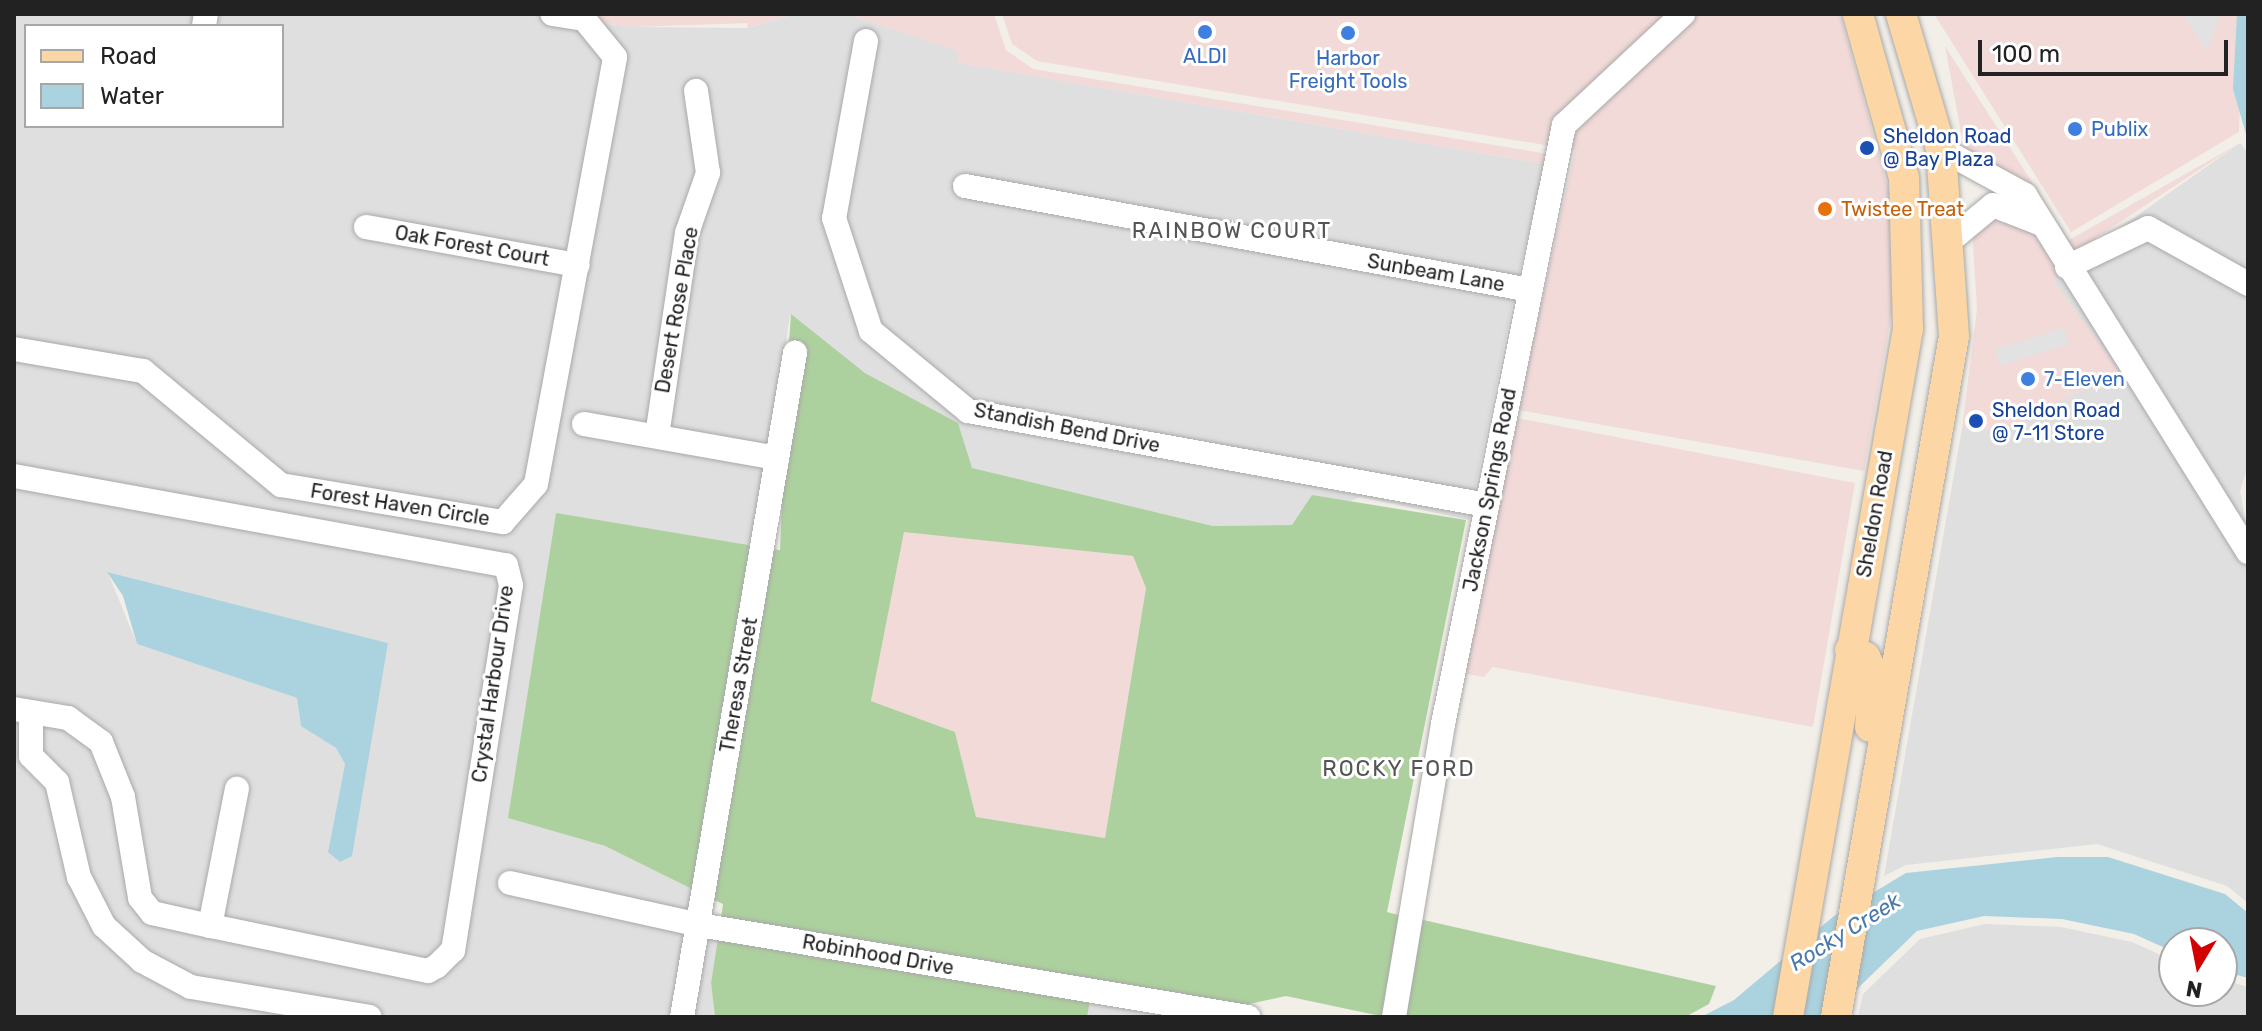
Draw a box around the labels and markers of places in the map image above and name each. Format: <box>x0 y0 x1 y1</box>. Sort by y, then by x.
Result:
marker: ALDI <box>1196 23 1214 41</box>
marker: Harbor Freight Tools <box>1339 24 1357 42</box>
place label: ALDI <box>1183 44 1227 68</box>
place label: Harbor Freight Tools <box>1288 46 1408 93</box>
place label: Publix <box>2091 117 2148 141</box>
marker: Publix <box>2066 120 2084 138</box>
place label: Sheldon Road @ Bay Plaza <box>1883 124 2011 171</box>
marker: Sheldon Road @ Bay Plaza <box>1858 139 1876 157</box>
place label: Twistee Treat <box>1841 197 1965 221</box>
marker: Twistee Treat <box>1816 200 1834 218</box>
place label: 7-Eleven <box>2044 367 2125 391</box>
marker: 7-Eleven <box>2019 370 2037 388</box>
place label: Sheldon Road @ 7-11 Store <box>1992 398 2120 445</box>
marker: Sheldon Road @ 7-11 Store <box>1967 412 1985 430</box>

